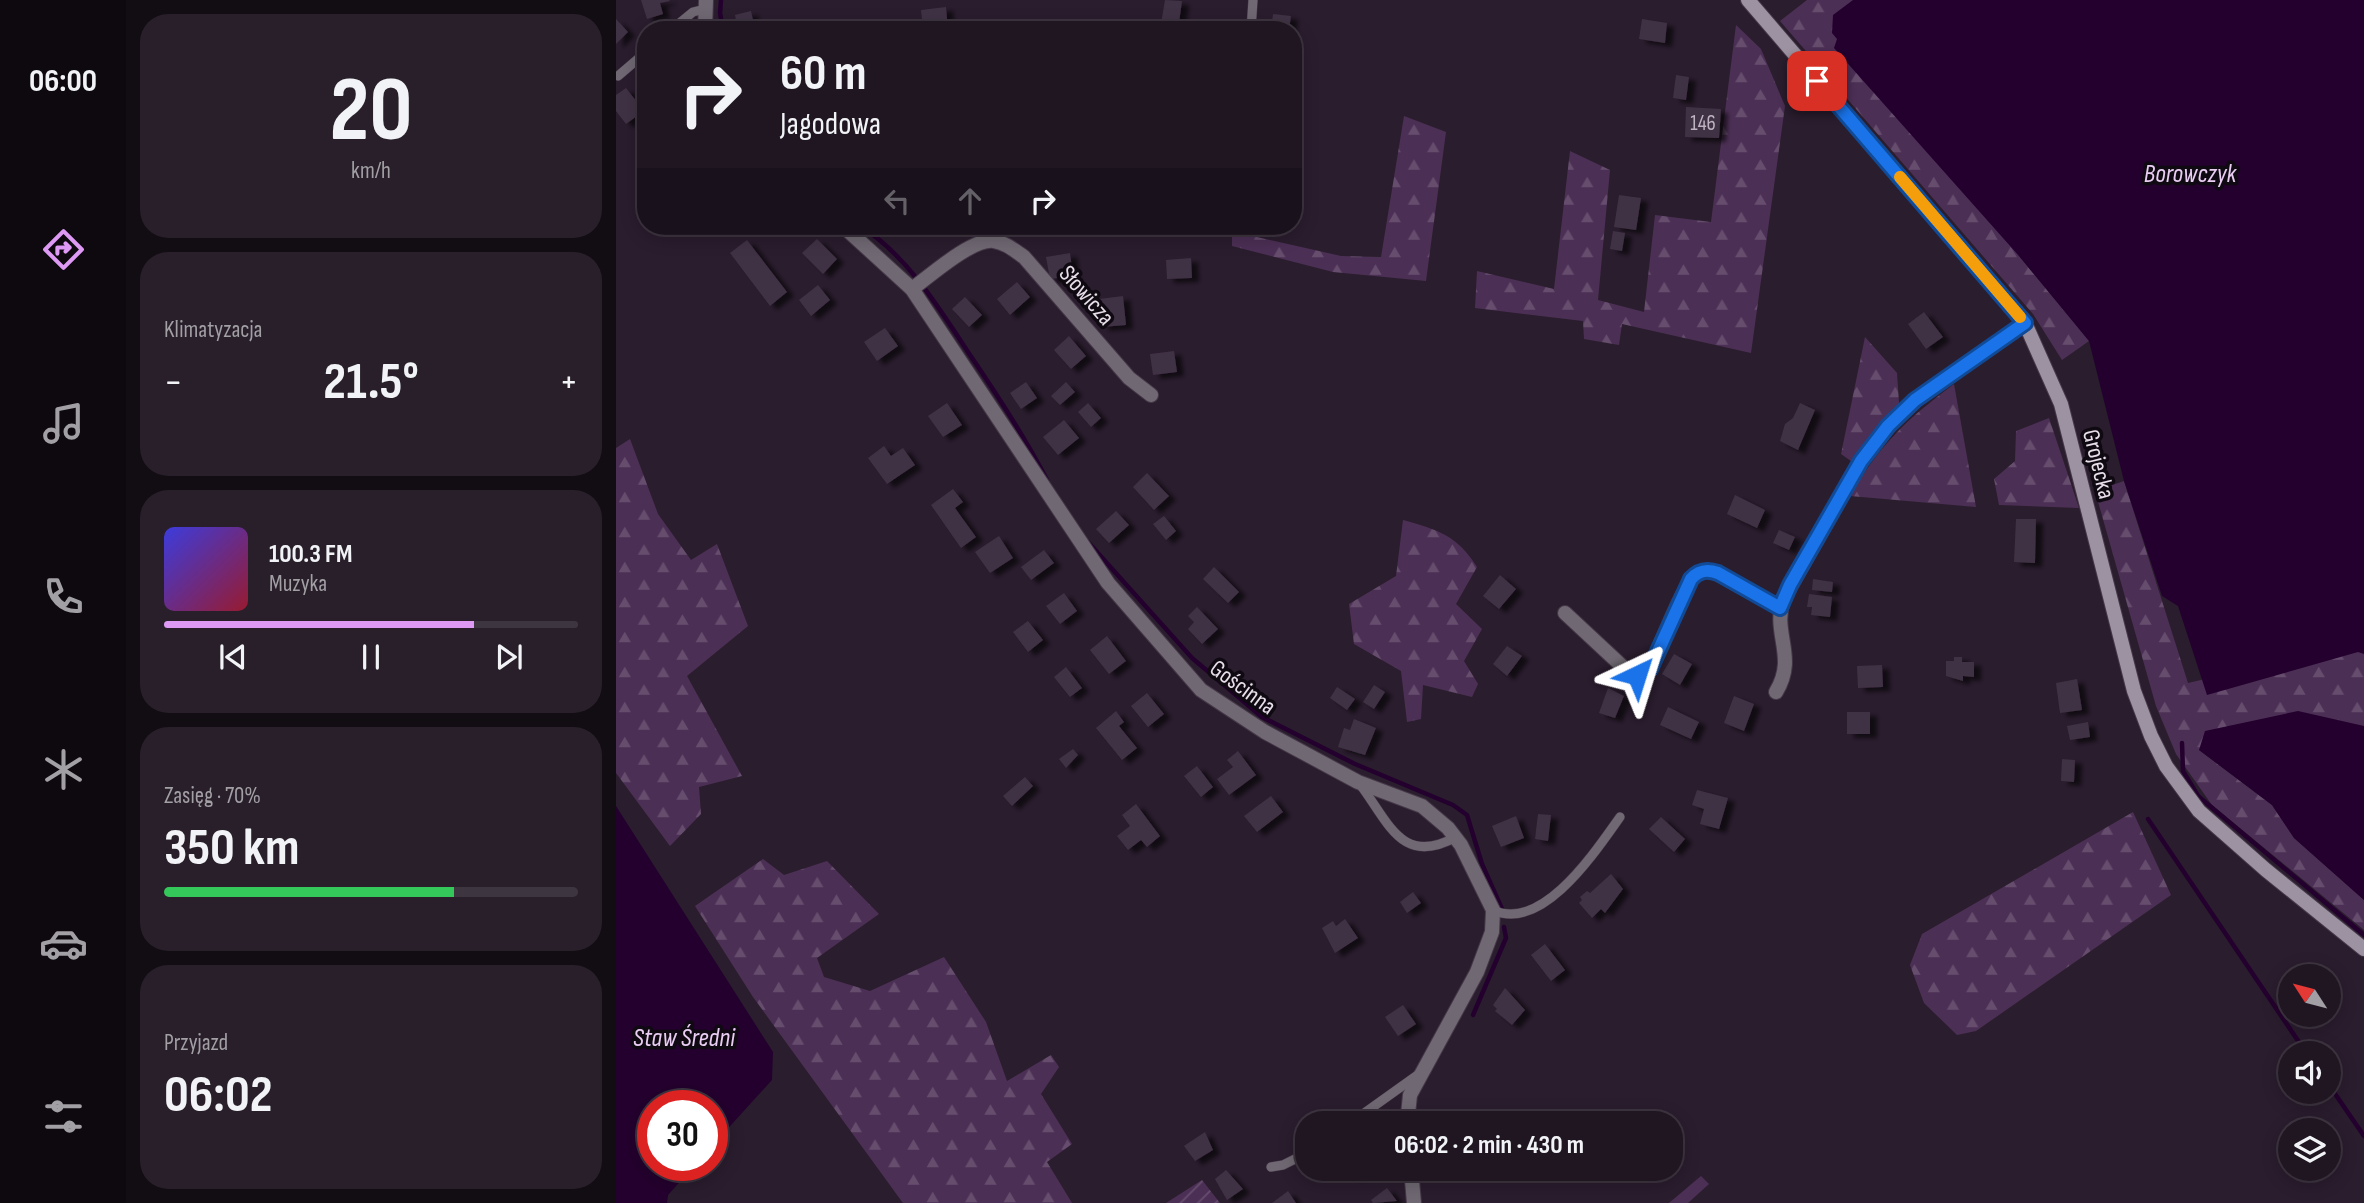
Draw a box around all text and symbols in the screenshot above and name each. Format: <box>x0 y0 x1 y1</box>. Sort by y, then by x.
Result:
text: 60 m <box>780 45 867 104</box>
icon: right <box>665 49 756 140</box>
pin <box>1787 51 1847 111</box>
text: 20 <box>329 57 413 166</box>
text: 06:00 <box>29 62 97 101</box>
icon: arrive <box>1798 62 1836 100</box>
text: Jagodowa <box>780 105 881 144</box>
house number: 146 <box>1690 111 1716 136</box>
text: km/h <box>351 157 391 185</box>
water label: Borowczyk <box>2144 159 2237 190</box>
icon: left <box>878 182 916 220</box>
icon: ahead <box>951 182 989 220</box>
icon: right <box>1024 182 1062 220</box>
icon: directions <box>39 225 88 274</box>
street label: Słowicza <box>1053 259 1120 331</box>
text: Klimatyzacja <box>164 316 262 344</box>
text: 21.5° <box>323 351 419 414</box>
text: − <box>164 360 183 405</box>
text: + <box>559 360 578 405</box>
icon: music <box>39 399 88 448</box>
street label: Grojecka <box>2076 426 2121 502</box>
text: 100.3 FM <box>269 539 352 570</box>
text: Muzyka <box>269 570 327 598</box>
icon: phone <box>39 572 88 621</box>
icon: previous <box>214 638 252 676</box>
icon: pause <box>352 638 390 676</box>
icon: next <box>490 638 528 676</box>
position arrow <box>1600 638 1674 712</box>
street label: Gościnna <box>1204 654 1281 721</box>
icon: climate <box>39 745 88 794</box>
text: Zasięg · 70% <box>164 782 261 810</box>
text: 350 km <box>164 817 299 880</box>
icon: car <box>39 919 88 968</box>
north arrow <box>2278 964 2342 1027</box>
map controls <box>2278 964 2341 1181</box>
water label: Staw Średni <box>633 1023 736 1054</box>
text: Przyjazd <box>164 1029 228 1057</box>
button: sound <box>2278 1041 2341 1104</box>
text: 06:02 <box>164 1064 272 1127</box>
speed limit sign: 30 <box>637 1090 728 1181</box>
icon: filters <box>39 1092 88 1141</box>
button: layers <box>2278 1118 2341 1181</box>
text: 06:02 · 2 min · 430 m <box>1394 1130 1584 1161</box>

